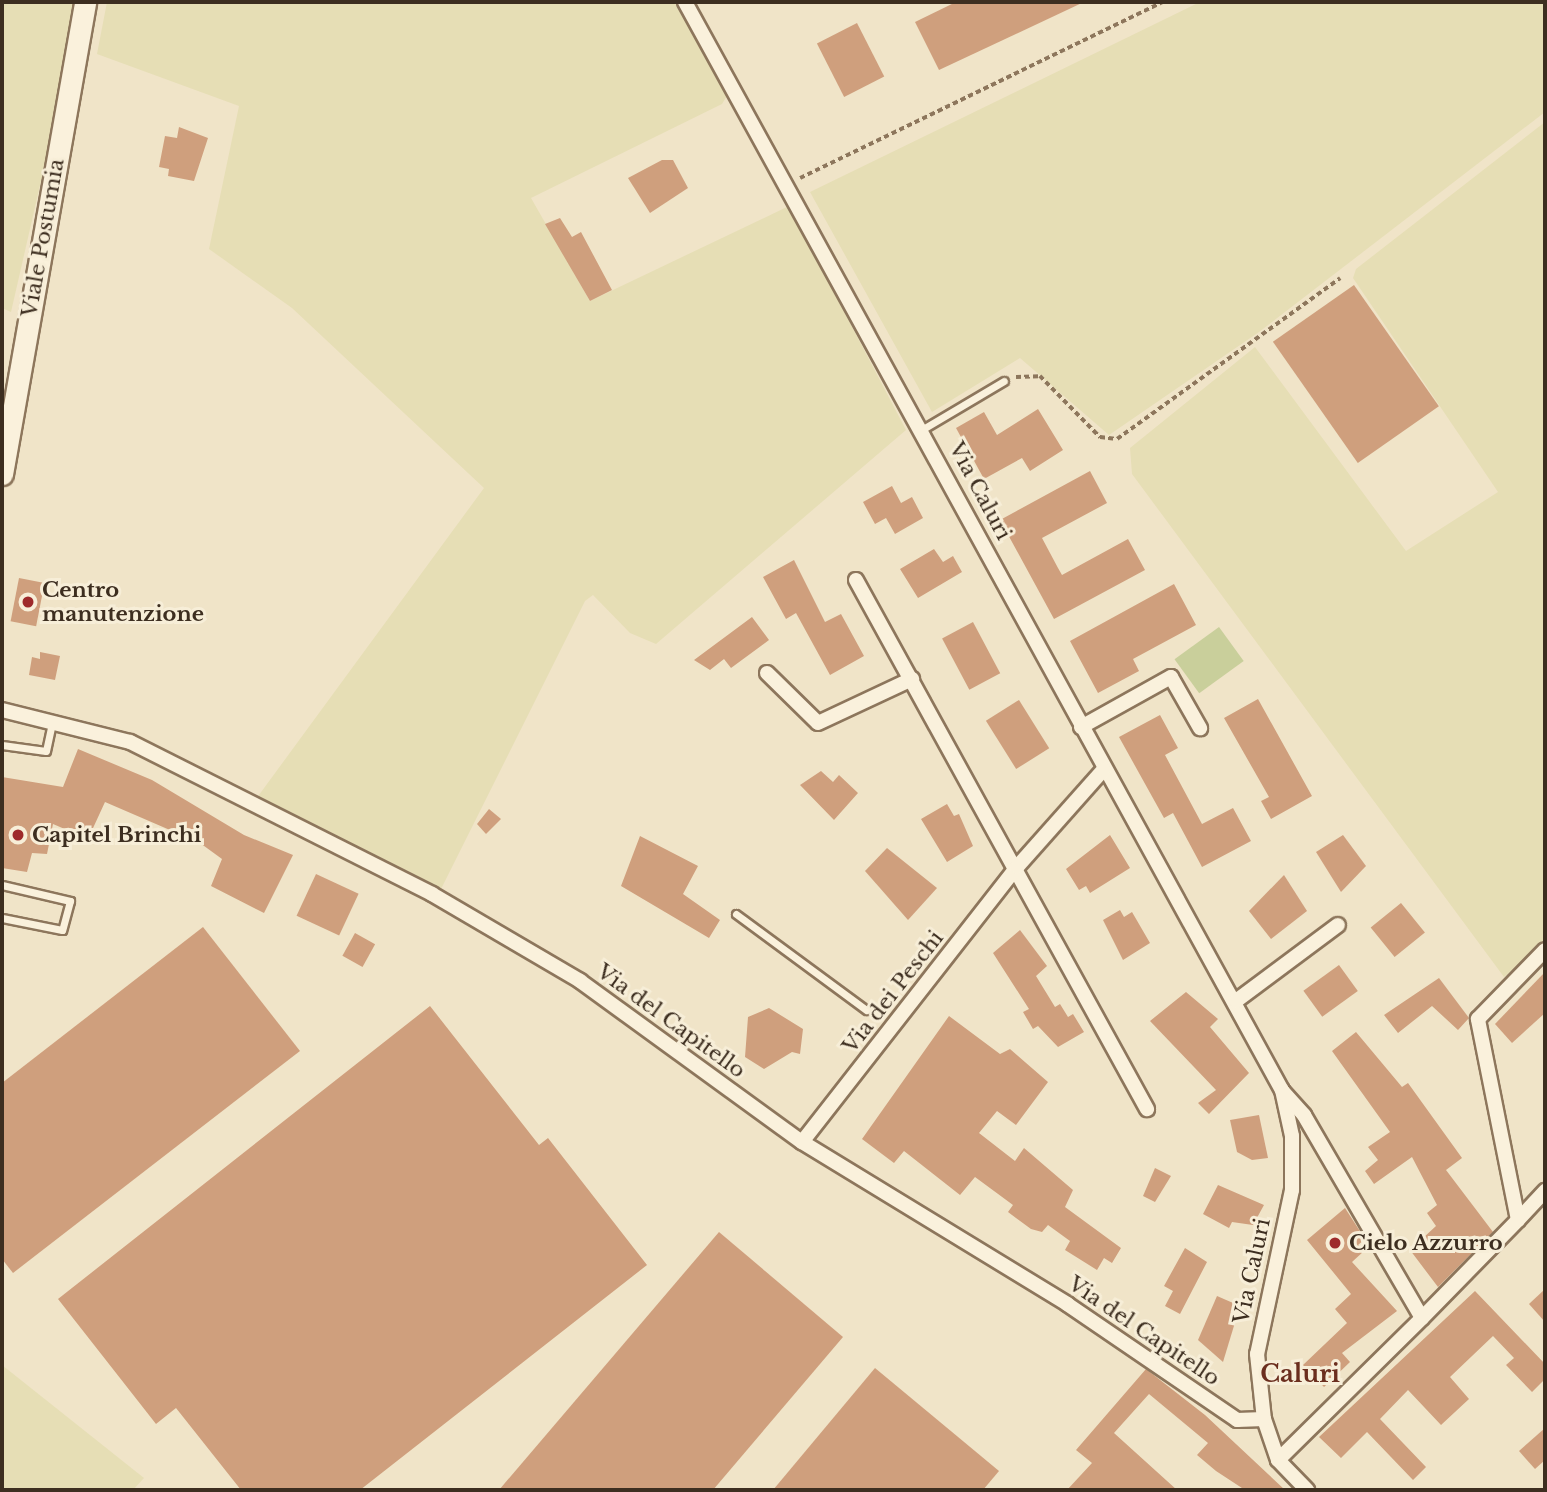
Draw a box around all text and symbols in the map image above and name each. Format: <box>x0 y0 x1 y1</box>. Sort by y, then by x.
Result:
street label: Viale Postumia <box>17 157 69 319</box>
street label: Via Caluri <box>944 438 1016 544</box>
place label: Centro manutenzione <box>42 577 204 627</box>
marker: Centro manutenzione <box>20 594 36 610</box>
place label: Capitel Brinchi <box>32 822 201 848</box>
marker: Capitel Brinchi <box>10 827 26 843</box>
street label: Via dei Peschi <box>837 926 949 1058</box>
street label: Via del Capitello <box>592 959 750 1083</box>
street label: Via Caluri <box>1228 1216 1276 1326</box>
place label: Cielo Azzurro <box>1349 1230 1503 1256</box>
marker: Cielo Azzurro <box>1327 1235 1343 1251</box>
street label: Via del Capitello <box>1063 1271 1225 1391</box>
district label: Caluri <box>1260 1360 1340 1388</box>

